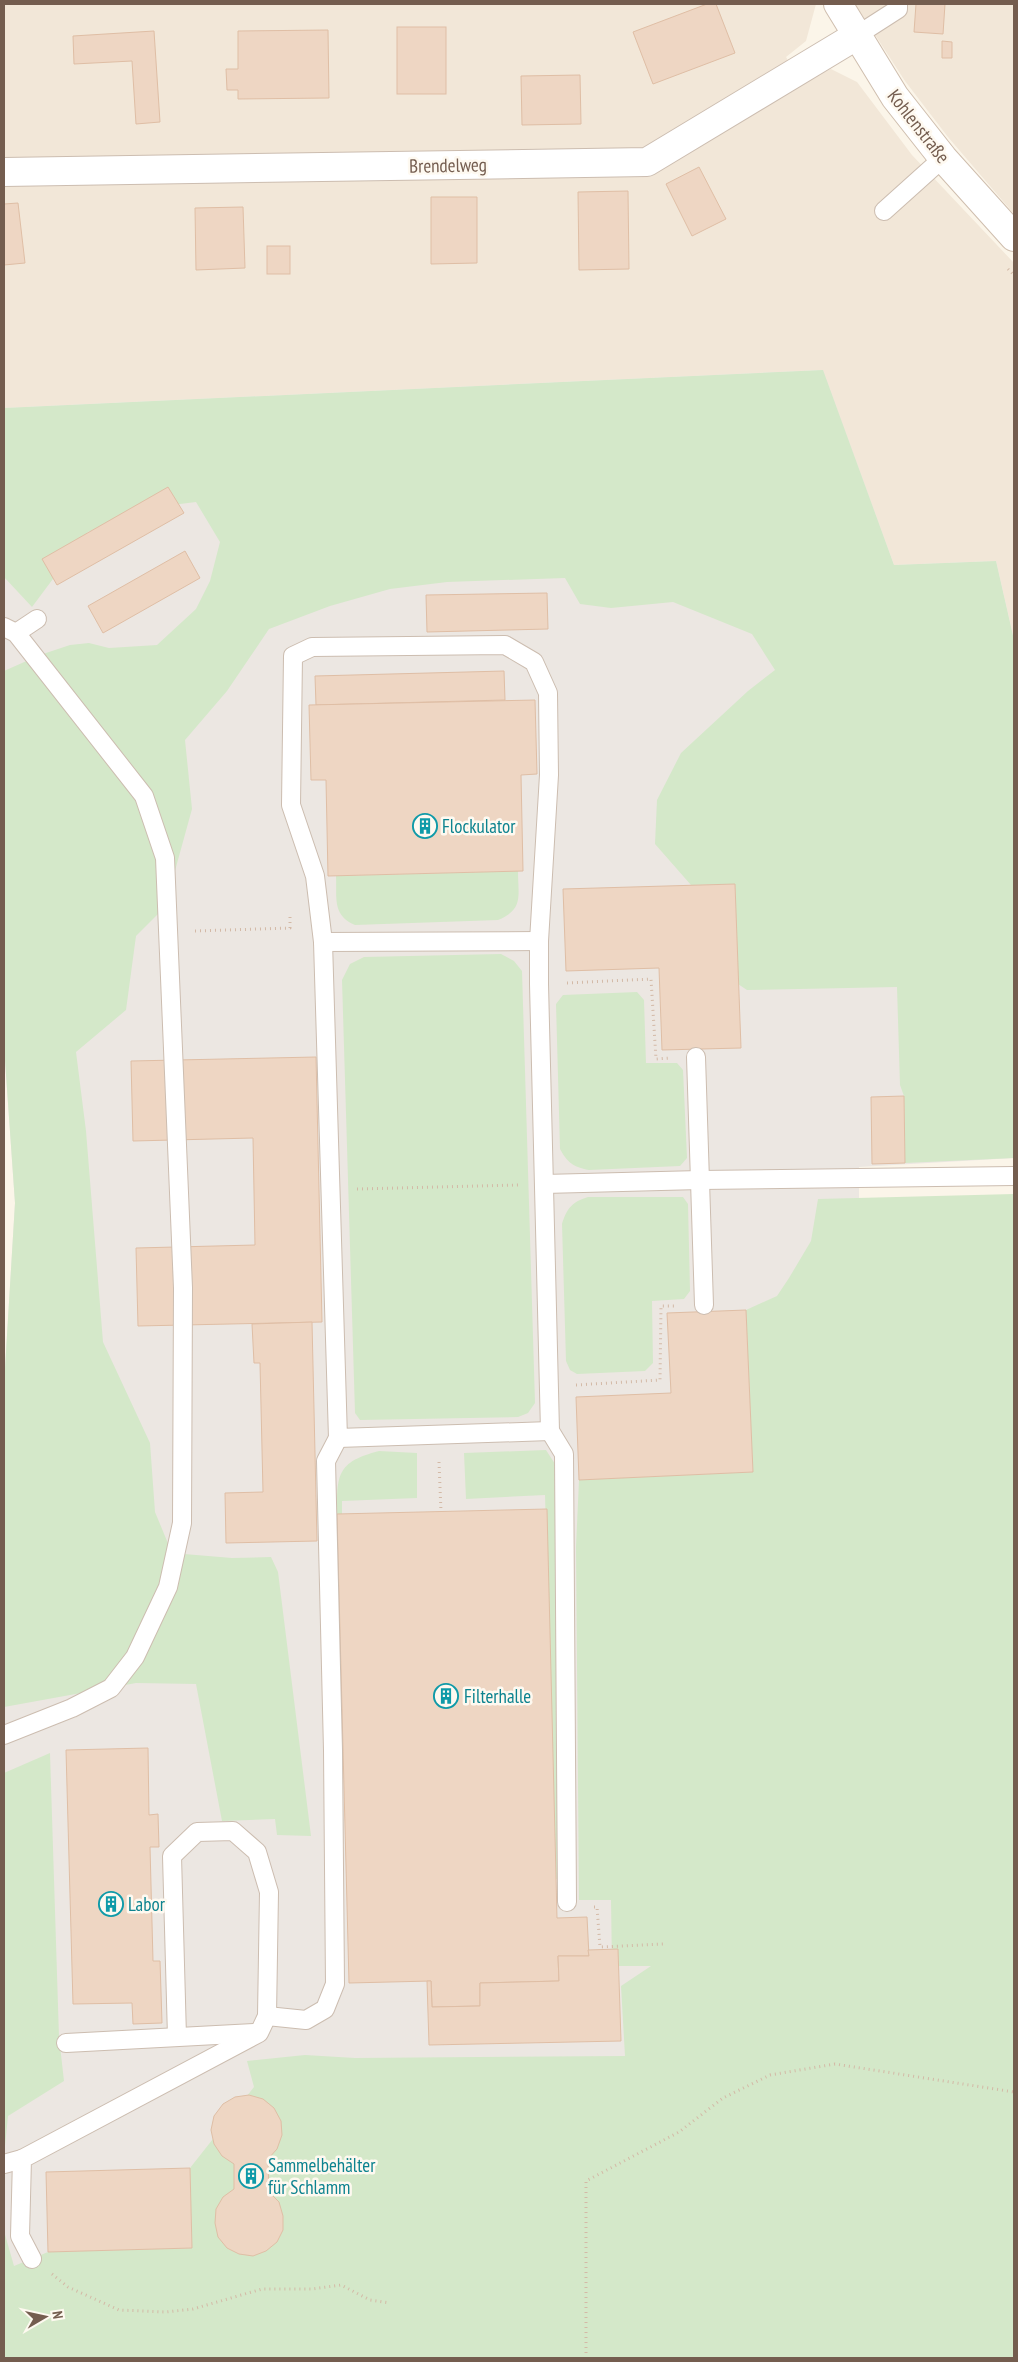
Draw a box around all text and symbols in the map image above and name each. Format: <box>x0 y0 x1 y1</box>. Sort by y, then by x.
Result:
street label: Kohlenstraße <box>883 84 955 168</box>
street label: Brendelweg <box>409 152 487 178</box>
building icon: Flockulator <box>412 813 438 839</box>
place label: Flockulator <box>442 814 516 838</box>
building icon: Filterhalle <box>433 1683 459 1709</box>
place label: Filterhalle <box>464 1684 531 1708</box>
building icon: Labor <box>98 1891 124 1917</box>
place label: Labor <box>128 1892 166 1916</box>
place label: Sammelbehälter für Schlamm <box>268 2153 376 2199</box>
building icon: Sammelbehälter für Schlamm <box>238 2163 264 2189</box>
north arrow <box>20 2292 70 2342</box>
text: N <box>48 2310 67 2320</box>

